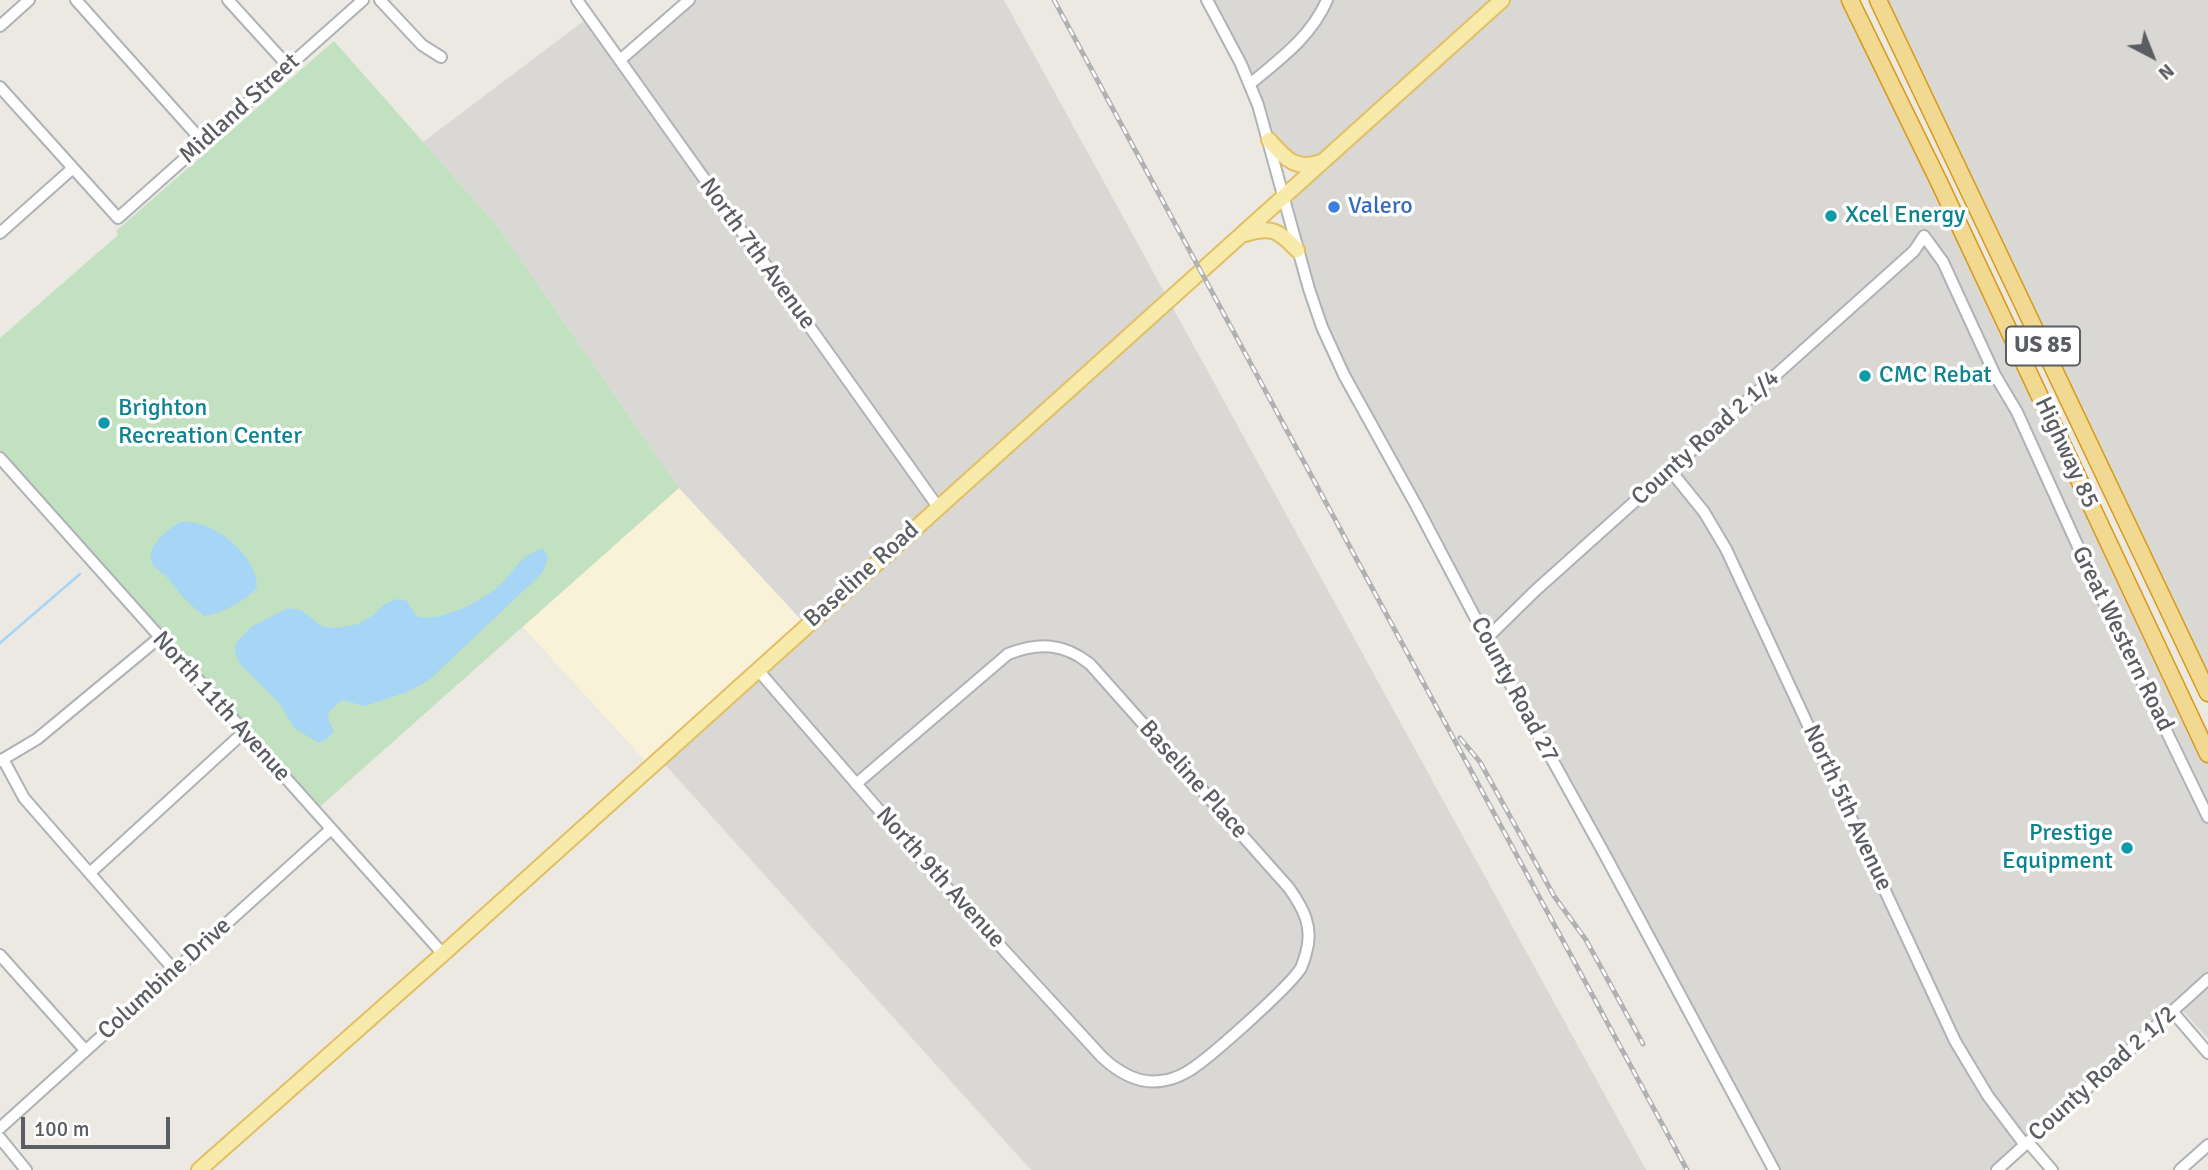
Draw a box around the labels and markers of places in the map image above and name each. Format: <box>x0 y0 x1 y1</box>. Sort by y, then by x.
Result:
place label: Valero <box>1348 193 1413 221</box>
marker: Valero <box>1326 199 1342 215</box>
place label: Xcel Energy <box>1845 202 1965 230</box>
marker: Xcel Energy <box>1823 208 1839 224</box>
place label: CMC Rebat <box>1879 362 1992 390</box>
marker: CMC Rebat <box>1857 368 1873 384</box>
place label: Brighton Recreation Center <box>118 395 302 451</box>
marker: Brighton Recreation Center <box>96 415 112 431</box>
place label: Prestige Equipment <box>2002 820 2113 876</box>
marker: Prestige Equipment <box>2119 840 2135 856</box>

